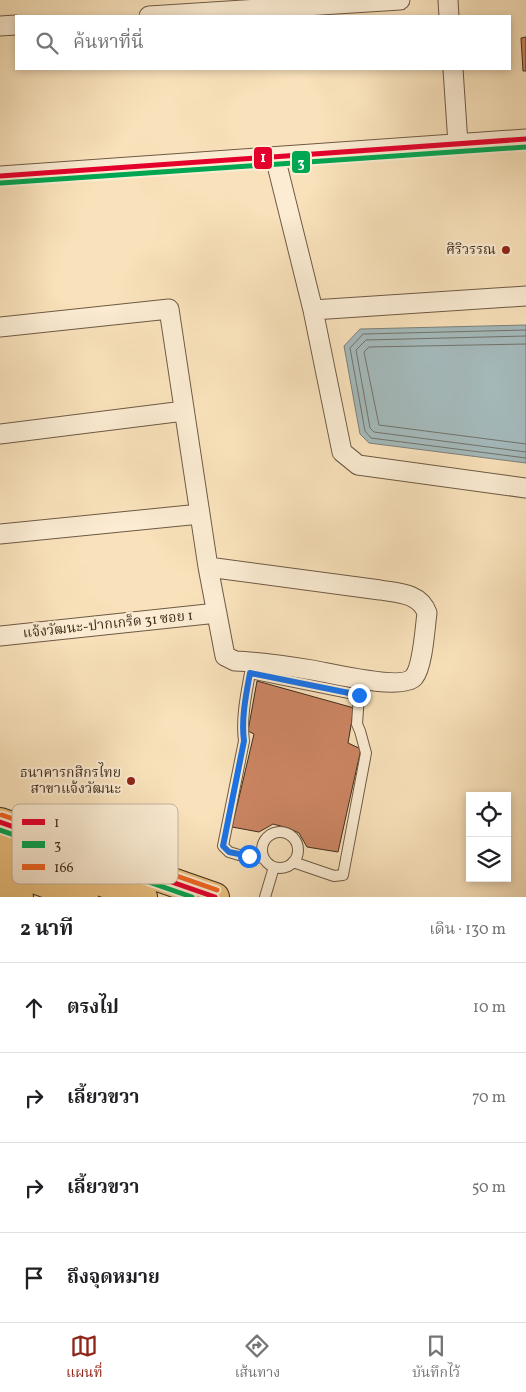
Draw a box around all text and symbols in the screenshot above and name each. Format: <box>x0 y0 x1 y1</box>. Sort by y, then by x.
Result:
search box <box>15 15 511 70</box>
icon: search <box>33 29 61 57</box>
text: ค้นหาที่นี่ <box>73 30 144 56</box>
line badge: 1 <box>253 146 273 170</box>
text: 1 <box>260 149 266 168</box>
line badge: 3 <box>291 150 311 174</box>
text: 3 <box>297 154 305 173</box>
place label: ศิริวรรณ <box>446 241 496 260</box>
marker: ศิริวรรณ <box>500 244 512 256</box>
street label: แจ้งวัฒนะ-ปากเกร็ด 31 ซอย 1 <box>22 607 194 643</box>
route end <box>348 684 371 707</box>
place label: ธนาคารกสิกรไทย สาขาแจ้งวัฒนะ <box>20 762 121 799</box>
marker: ธนาคารกสิกรไทย สาขาแจ้งวัฒนะ <box>125 775 137 787</box>
map controls <box>466 792 511 882</box>
button: locate <box>466 792 511 837</box>
legend <box>12 804 178 884</box>
text: 1 <box>54 814 59 833</box>
text: 3 <box>54 836 61 855</box>
button: layers <box>466 837 511 882</box>
route start <box>238 845 261 868</box>
text: 166 <box>54 859 74 878</box>
text: 2 นาที <box>20 915 74 944</box>
text: เดิน · 130 m <box>429 919 506 941</box>
icon: ahead <box>20 994 48 1022</box>
text: ตรงไป <box>67 995 119 1021</box>
text: 10 m <box>473 997 506 1019</box>
icon: right <box>20 1084 48 1112</box>
text: เลี้ยวขวา <box>67 1085 139 1111</box>
text: 70 m <box>472 1087 506 1109</box>
icon: right <box>20 1174 48 1202</box>
text: เลี้ยวขวา <box>67 1175 139 1201</box>
text: 50 m <box>472 1177 506 1199</box>
icon: arrive <box>20 1264 48 1292</box>
text: ถึงจุดหมาย <box>67 1265 160 1291</box>
tab: แผนที่ <box>66 1332 103 1384</box>
tab: เส้นทาง <box>235 1332 280 1384</box>
tab: บันทึกไว้ <box>412 1332 460 1384</box>

